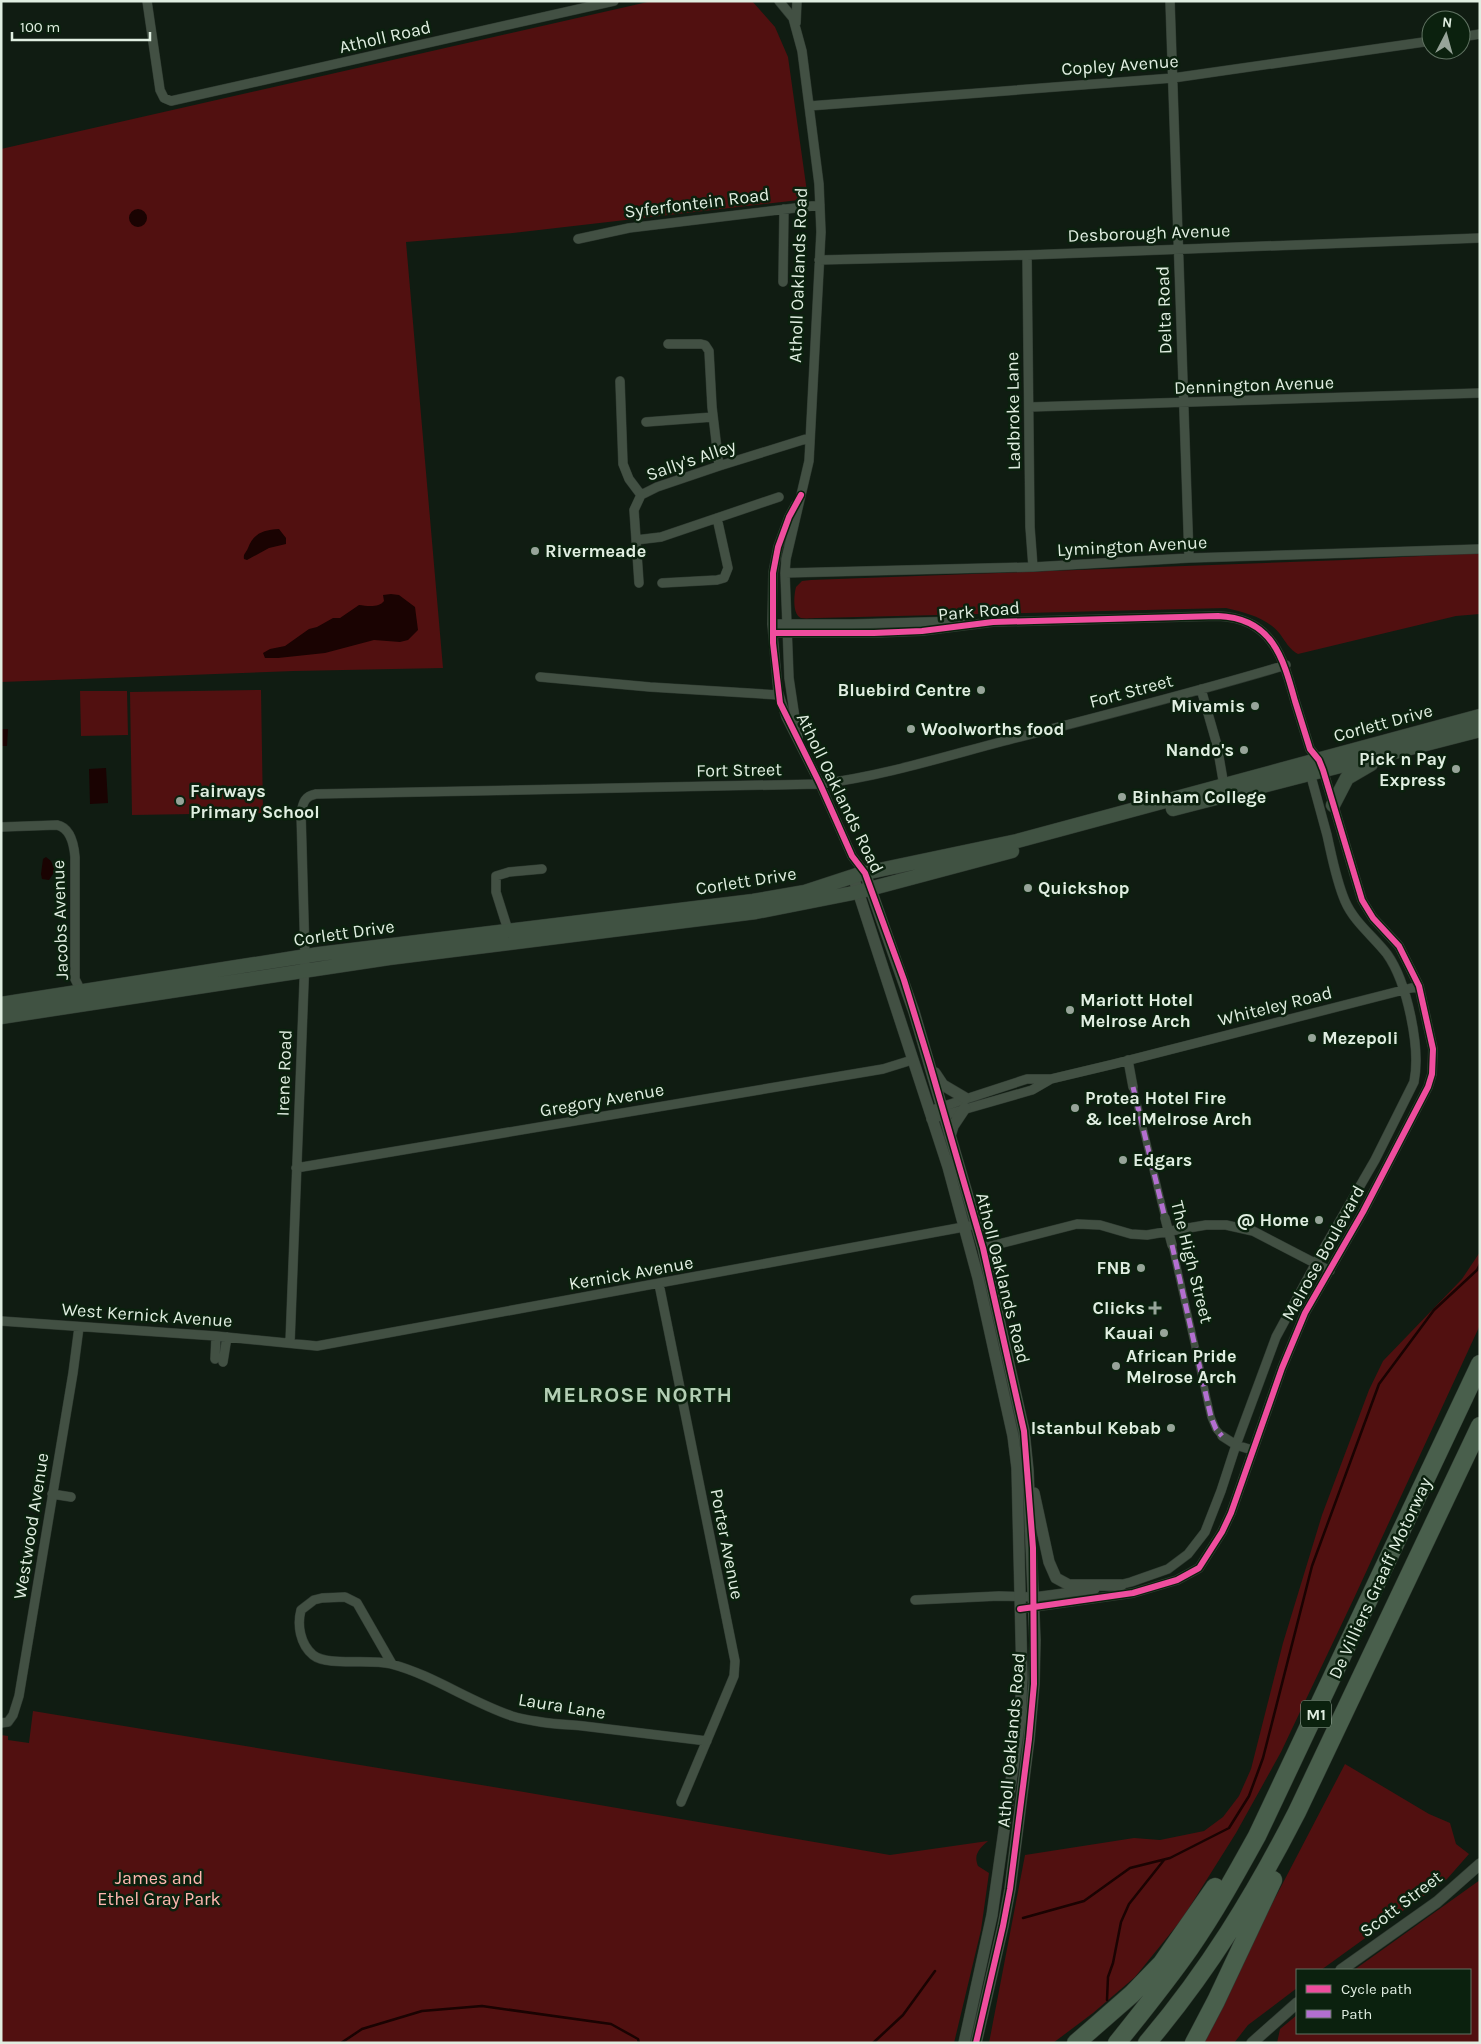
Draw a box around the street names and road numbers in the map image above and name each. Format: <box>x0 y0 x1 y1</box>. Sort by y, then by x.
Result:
street label: Atholl Road <box>337 16 433 58</box>
street label: Copley Avenue <box>1061 50 1179 80</box>
street label: Syferfontein Road <box>623 183 771 223</box>
street label: Atholl Oaklands Road <box>784 187 812 363</box>
street label: Desborough Avenue <box>1067 219 1231 247</box>
street label: Delta Road <box>1151 265 1177 355</box>
street label: Ladbroke Lane <box>1001 352 1025 470</box>
street label: Dennington Avenue <box>1174 371 1334 399</box>
street label: Sally's Alley <box>643 434 739 486</box>
street label: Lymington Avenue <box>1056 531 1208 561</box>
street label: Park Road <box>937 596 1021 626</box>
street label: Fort Street <box>1087 669 1175 713</box>
street label: Corlett Drive <box>1331 699 1435 747</box>
street label: Atholl Oaklands Road <box>792 709 888 877</box>
street label: Fort Street <box>696 758 782 782</box>
street label: Jacobs Avenue <box>47 860 73 980</box>
street label: Corlett Drive <box>694 862 798 900</box>
street label: Corlett Drive <box>292 915 396 951</box>
street label: Whiteley Road <box>1216 981 1334 1031</box>
street label: Irene Road <box>271 1029 297 1117</box>
street label: Gregory Avenue <box>538 1078 666 1122</box>
street label: Melrose Boulevard <box>1277 1182 1369 1324</box>
street label: Atholl Oaklands Road <box>971 1190 1035 1366</box>
street label: The High Street <box>1166 1198 1218 1326</box>
street label: Kernick Avenue <box>567 1251 695 1295</box>
street label: West Kernick Avenue <box>61 1298 233 1332</box>
street label: Westwood Avenue <box>9 1451 53 1601</box>
street label: De Villiers Graaff Motorway <box>1324 1473 1437 1682</box>
street label: Porter Avenue <box>705 1487 749 1601</box>
street label: Atholl Oaklands Road <box>992 1652 1030 1828</box>
street label: Laura Lane <box>517 1688 607 1724</box>
road number: M1 <box>1301 1700 1331 1728</box>
street label: Scott Street <box>1356 1866 1447 1942</box>

